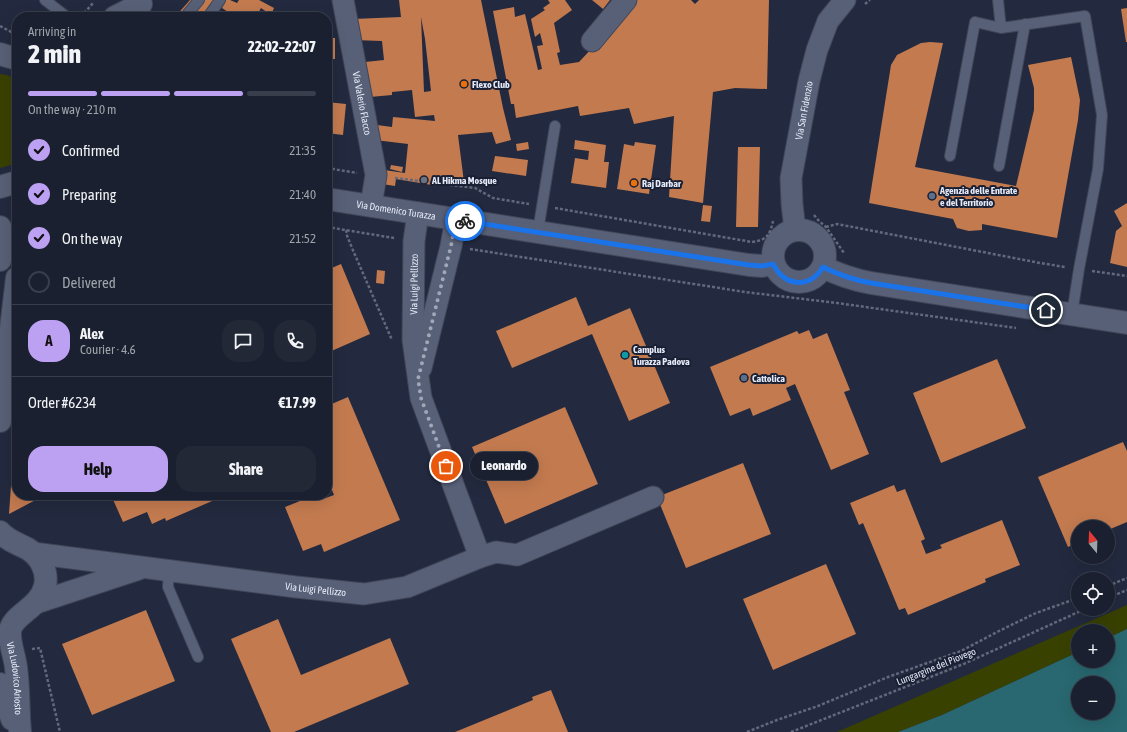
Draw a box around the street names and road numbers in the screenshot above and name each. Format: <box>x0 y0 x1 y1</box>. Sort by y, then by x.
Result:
street label: Via Valerio Flacco <box>351 71 373 136</box>
street label: Via San Fidenzio <box>793 80 815 141</box>
street label: Via Domenico Turazza <box>356 199 437 222</box>
street label: Via Luigi Pellizzo <box>408 253 420 315</box>
street label: Via Luigi Pellizzo <box>285 581 347 598</box>
street label: Via Ludovico Ariosto <box>5 641 24 715</box>
street label: Lungargine del Piovego <box>895 645 978 687</box>

